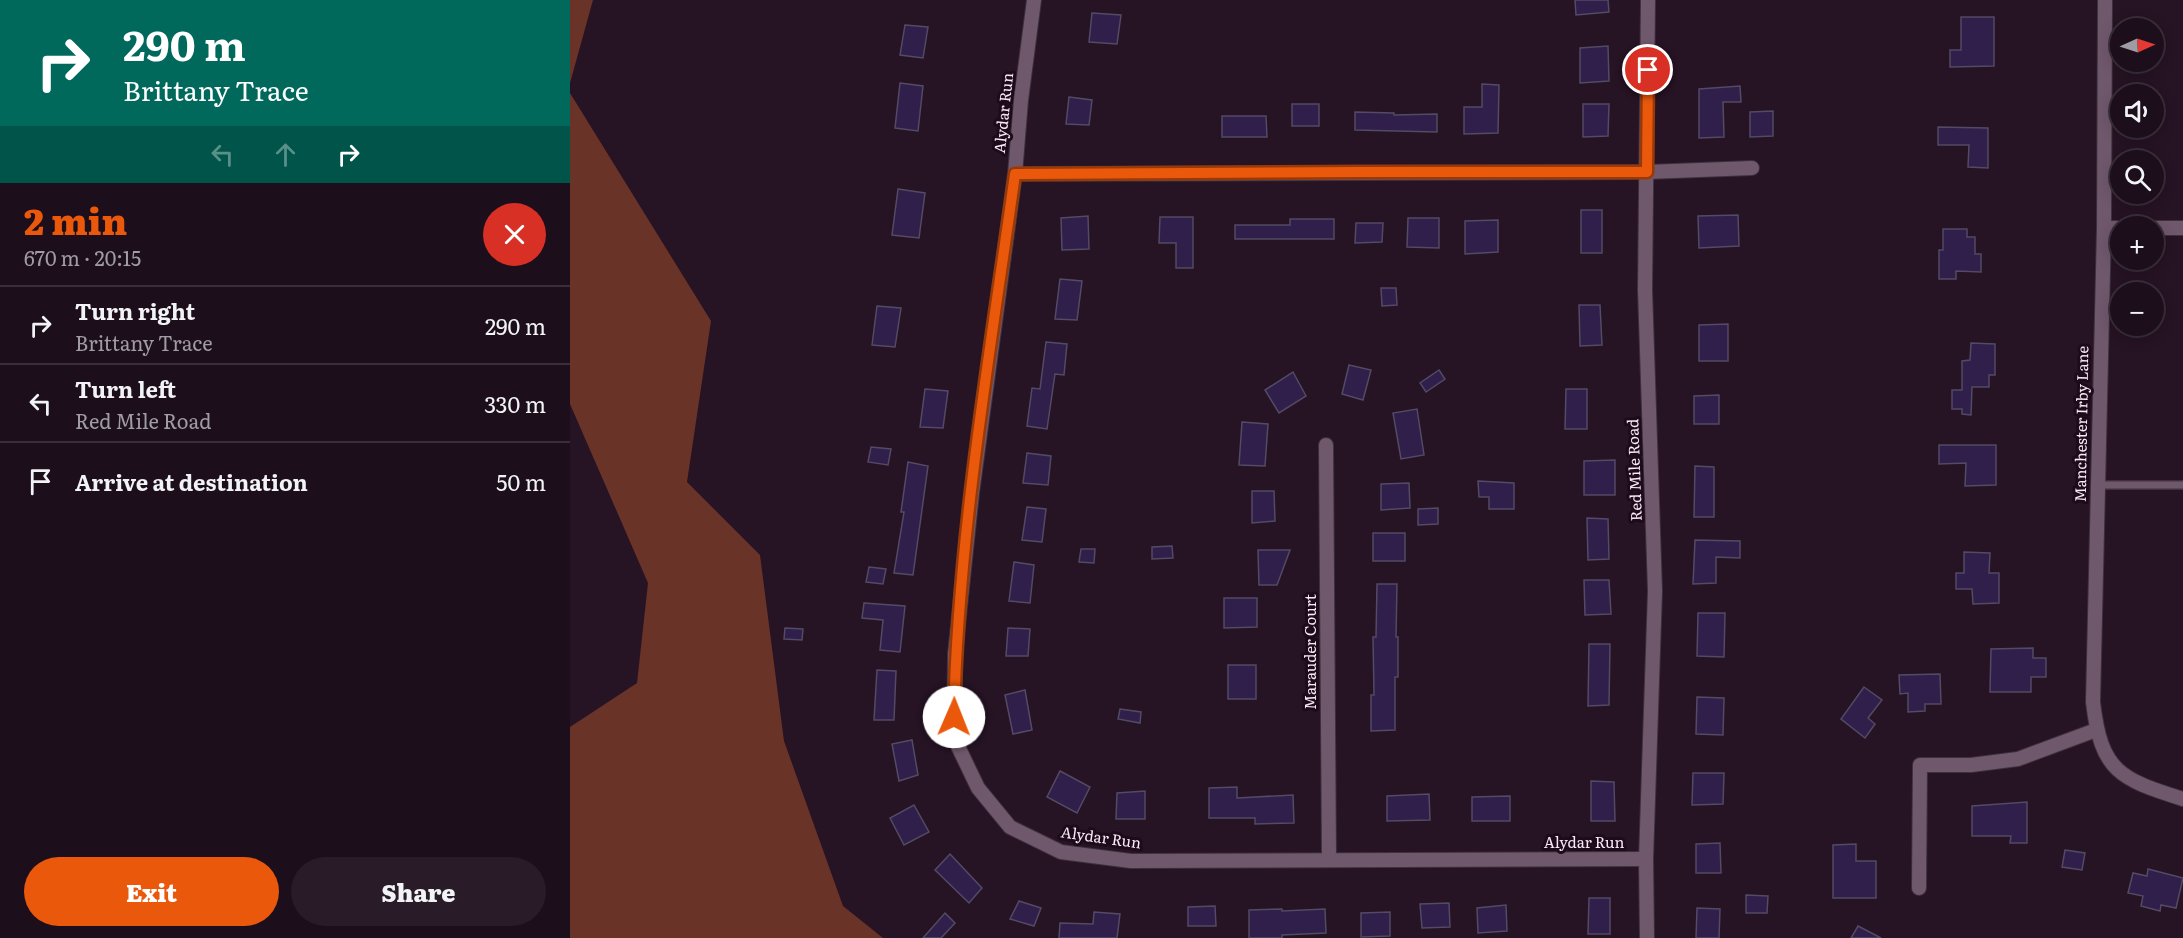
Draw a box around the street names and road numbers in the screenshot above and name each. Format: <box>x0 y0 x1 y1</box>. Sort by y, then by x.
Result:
street label: Alydar Run <box>987 71 1018 154</box>
street label: Manchester Irby Lane <box>2068 345 2093 502</box>
street label: Red Mile Road <box>1620 419 1647 522</box>
street label: Marauder Court <box>1298 594 1321 710</box>
street label: Alydar Run <box>1060 820 1143 854</box>
street label: Alydar Run <box>1544 830 1624 853</box>

